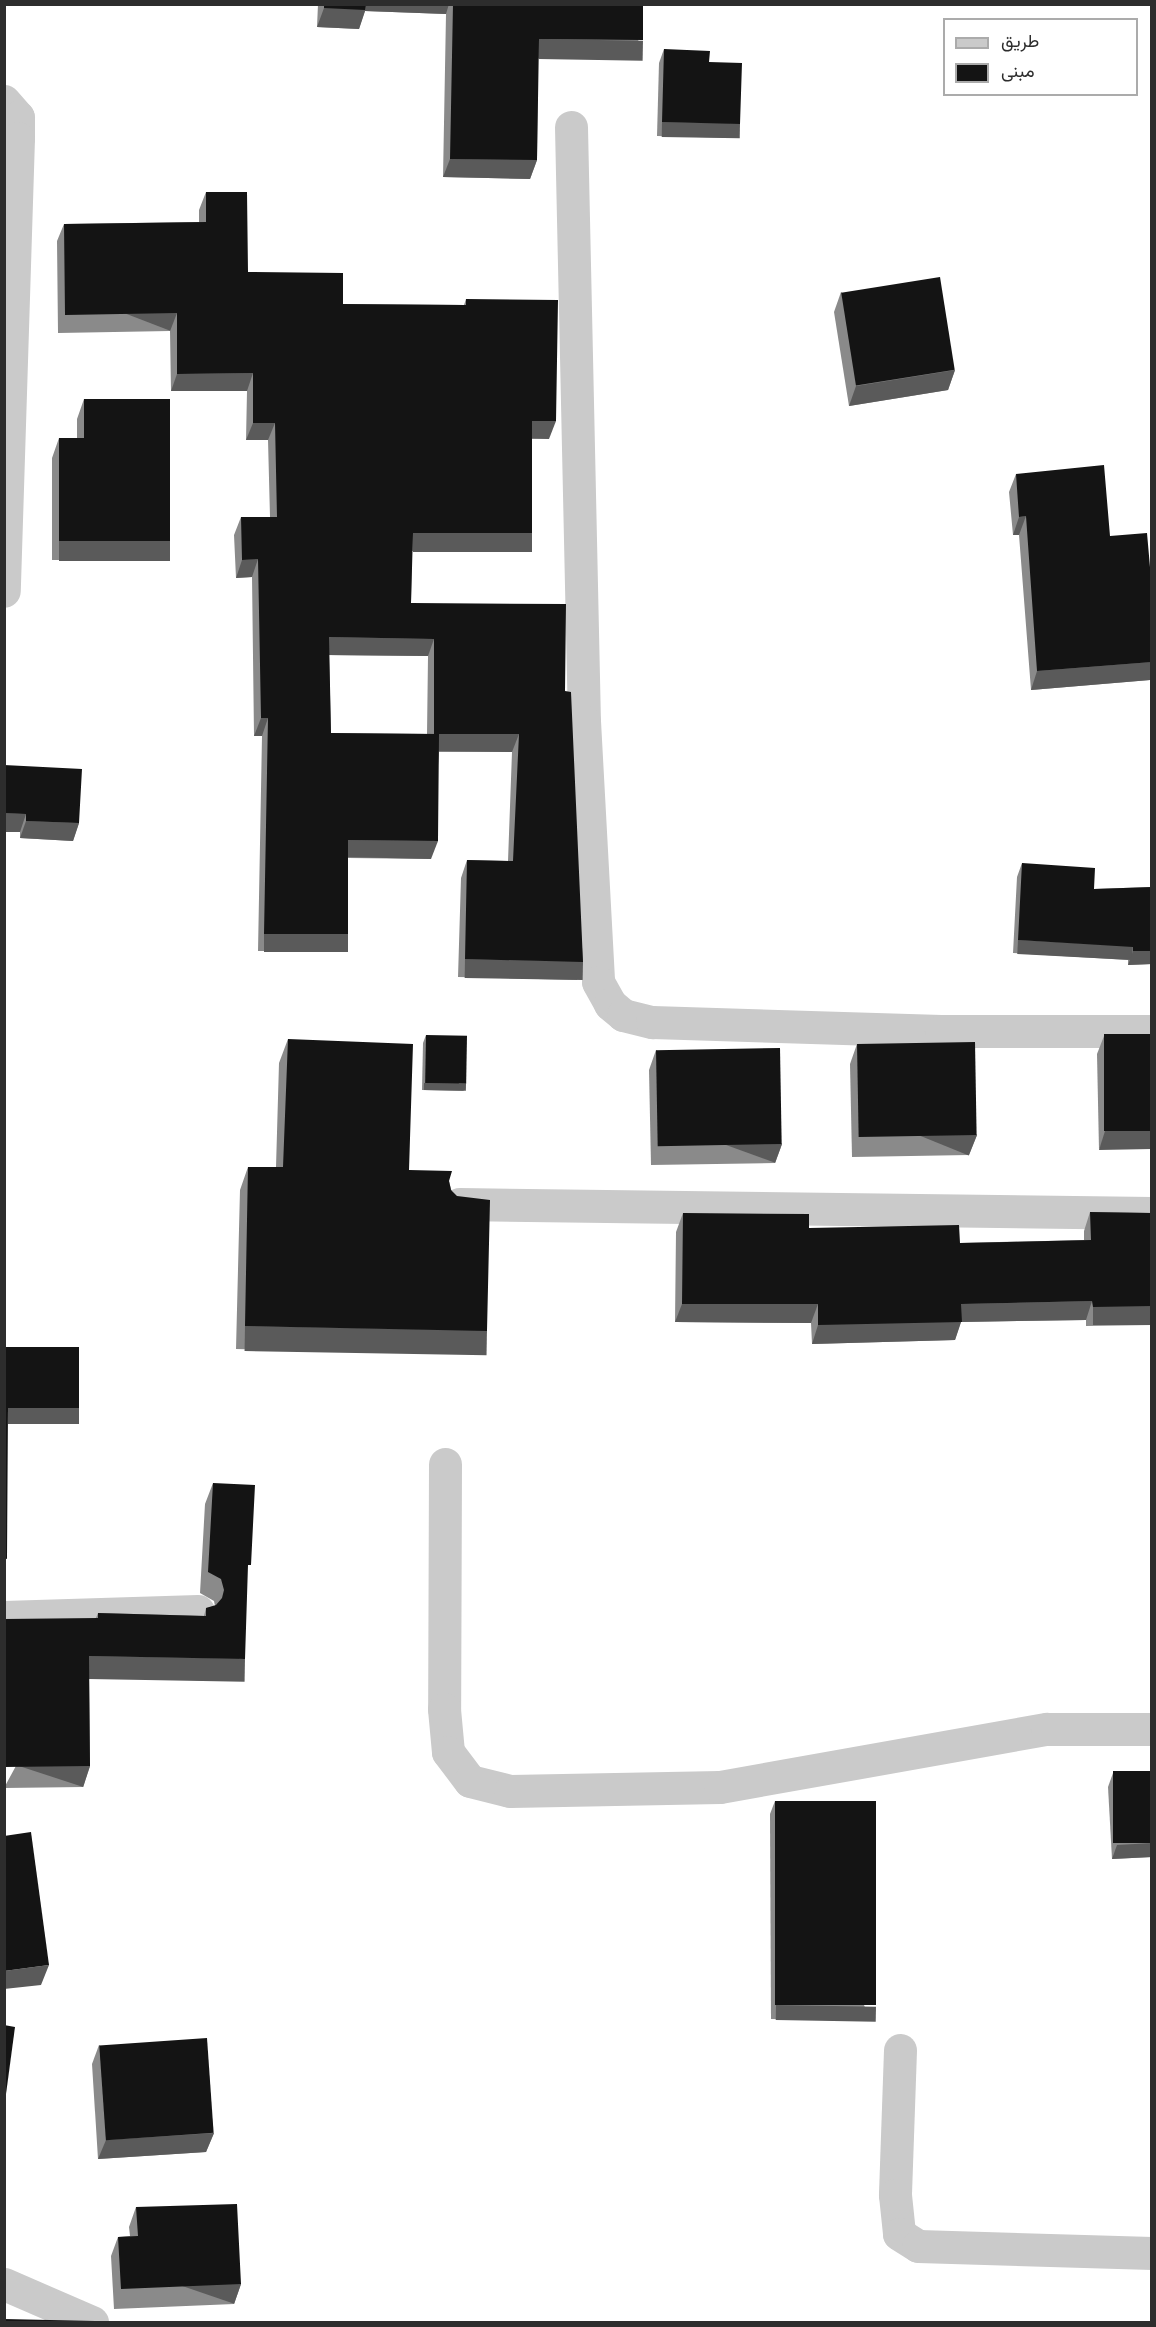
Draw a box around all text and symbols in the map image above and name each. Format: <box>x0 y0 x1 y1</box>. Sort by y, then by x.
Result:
legend <box>943 18 1138 96</box>
text: طريق <box>1001 29 1039 54</box>
text: مبنى <box>1001 59 1035 84</box>

